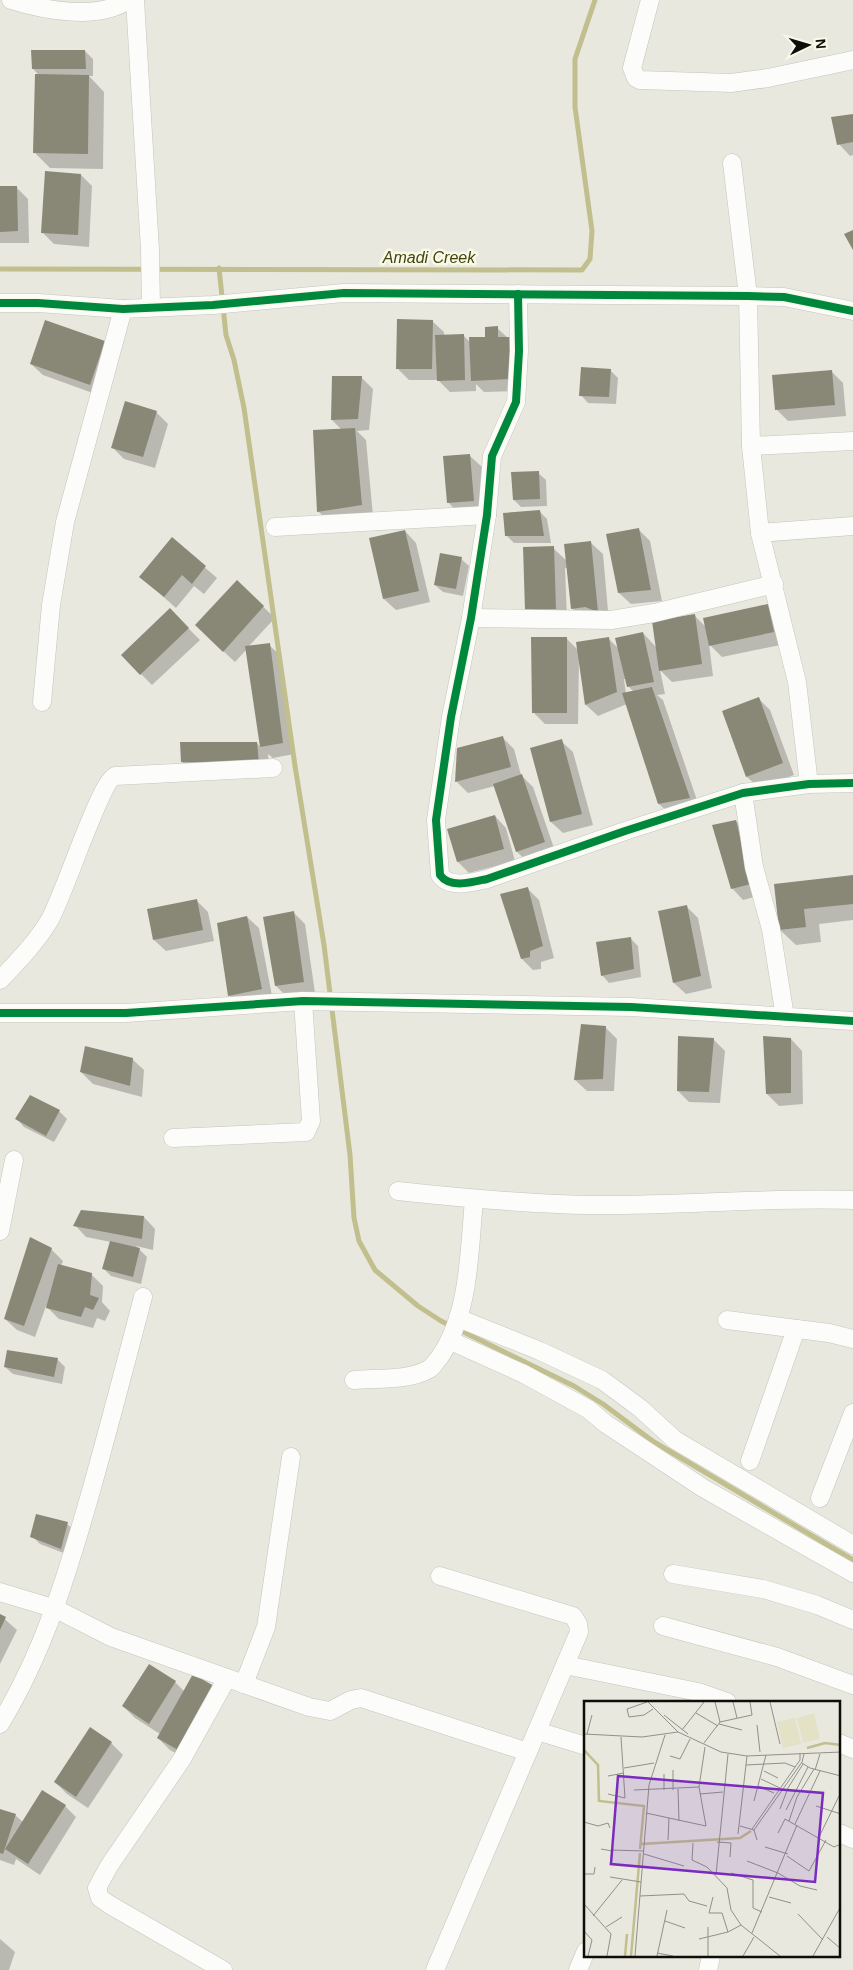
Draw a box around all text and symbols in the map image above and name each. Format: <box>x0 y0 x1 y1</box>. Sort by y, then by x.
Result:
north arrow <box>783 20 833 70</box>
text: N <box>813 38 829 50</box>
water label: Amadi Creek <box>382 249 476 266</box>
inset map <box>584 1701 840 1958</box>

